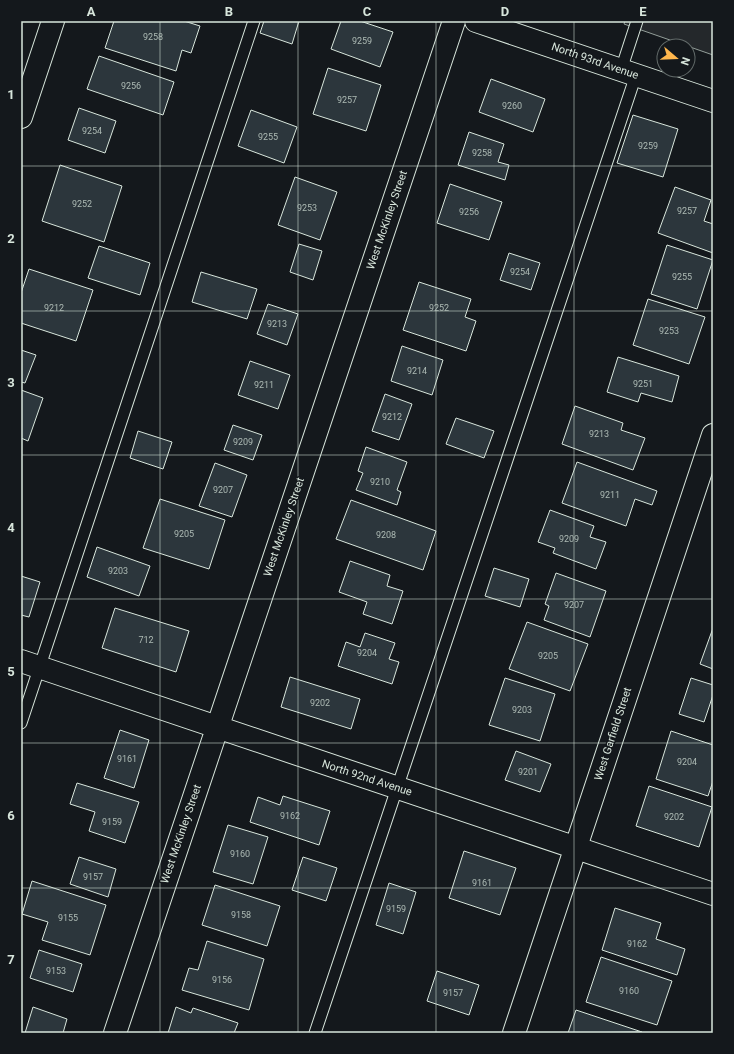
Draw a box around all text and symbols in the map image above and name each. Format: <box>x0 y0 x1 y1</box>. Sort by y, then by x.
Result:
text: A <box>87 4 96 19</box>
text: B <box>225 4 233 19</box>
text: C <box>363 4 372 19</box>
text: D <box>501 4 509 19</box>
text: E <box>639 4 647 19</box>
house number: 9258 <box>143 32 163 42</box>
house number: 9259 <box>352 36 372 46</box>
north arrow <box>656 38 696 78</box>
street label: North 93rd Avenue <box>550 40 640 82</box>
text: N <box>677 55 692 67</box>
house number: 9256 <box>121 81 141 91</box>
text: 1 <box>7 87 15 102</box>
house number: 9257 <box>337 95 357 105</box>
house number: 9260 <box>502 101 522 111</box>
house number: 9254 <box>82 126 102 136</box>
house number: 9255 <box>258 132 278 142</box>
house number: 9259 <box>638 141 658 151</box>
house number: 9258 <box>472 148 492 158</box>
street label: West McKinley Street <box>364 168 410 271</box>
house number: 9252 <box>72 199 92 209</box>
house number: 9253 <box>297 203 317 213</box>
house number: 9257 <box>677 206 697 216</box>
house number: 9256 <box>459 207 479 217</box>
text: 2 <box>7 231 15 246</box>
house number: 9254 <box>510 267 530 277</box>
house number: 9255 <box>672 272 692 282</box>
house number: 9212 <box>44 303 64 313</box>
house number: 9252 <box>429 303 449 313</box>
house number: 9213 <box>267 319 287 329</box>
house number: 9253 <box>659 326 679 336</box>
house number: 9214 <box>407 366 427 376</box>
text: 3 <box>7 375 15 390</box>
house number: 9251 <box>633 379 653 389</box>
house number: 9211 <box>254 380 274 390</box>
house number: 9212 <box>382 412 402 422</box>
house number: 9213 <box>589 429 609 439</box>
house number: 9209 <box>233 437 253 447</box>
street label: West McKinley Street <box>261 475 307 578</box>
house number: 9210 <box>370 477 390 487</box>
house number: 9207 <box>213 485 233 495</box>
house number: 9211 <box>600 490 620 500</box>
text: 4 <box>7 520 15 535</box>
house number: 9205 <box>174 529 194 539</box>
house number: 9208 <box>376 530 396 540</box>
house number: 9209 <box>559 534 579 544</box>
house number: 9203 <box>108 566 128 576</box>
house number: 9207 <box>564 600 584 610</box>
house number: 712 <box>138 635 154 645</box>
house number: 9204 <box>357 648 377 658</box>
house number: 9205 <box>538 651 558 661</box>
text: 5 <box>7 664 15 679</box>
street label: West Garfield Street <box>592 685 634 782</box>
house number: 9202 <box>310 698 330 708</box>
house number: 9203 <box>512 705 532 715</box>
house number: 9161 <box>117 754 137 764</box>
street label: North 92nd Avenue <box>320 757 414 799</box>
house number: 9204 <box>677 757 697 767</box>
house number: 9201 <box>518 767 538 777</box>
street label: West McKinley Street <box>158 782 204 885</box>
text: 6 <box>7 808 15 823</box>
house number: 9162 <box>280 811 300 821</box>
house number: 9202 <box>664 812 684 822</box>
house number: 9159 <box>102 817 122 827</box>
house number: 9160 <box>230 849 250 859</box>
house number: 9157 <box>83 872 103 882</box>
house number: 9161 <box>472 878 492 888</box>
house number: 9159 <box>386 904 406 914</box>
house number: 9158 <box>231 910 251 920</box>
house number: 9155 <box>58 913 78 923</box>
house number: 9162 <box>627 939 647 949</box>
text: 7 <box>7 952 15 967</box>
house number: 9153 <box>46 966 66 976</box>
house number: 9156 <box>212 975 232 985</box>
house number: 9160 <box>619 986 639 996</box>
house number: 9157 <box>443 988 463 998</box>

